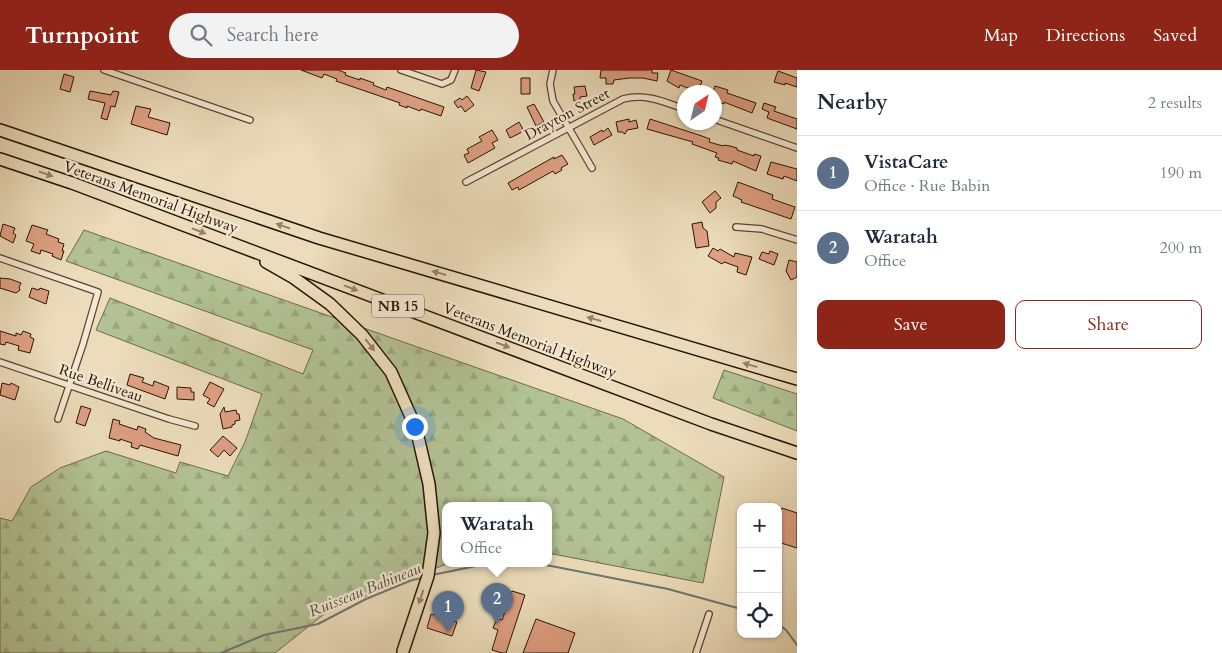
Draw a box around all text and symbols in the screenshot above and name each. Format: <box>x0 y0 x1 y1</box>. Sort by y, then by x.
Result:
search box <box>169 13 519 58</box>
text: Turnpoint <box>25 19 139 52</box>
icon: search <box>187 21 215 49</box>
text: Search here <box>227 22 319 48</box>
text: Map <box>984 23 1018 48</box>
text: Directions <box>1046 23 1125 48</box>
text: Saved <box>1153 23 1197 48</box>
street label: Drayton Street <box>521 83 613 145</box>
north arrow <box>677 85 722 130</box>
text: Nearby <box>817 88 888 117</box>
text: 2 results <box>1148 92 1202 114</box>
text: VistaCare <box>864 149 949 175</box>
street label: Veterans Memorial Highway <box>61 156 241 238</box>
text: 1 <box>829 162 837 184</box>
text: 190 m <box>1160 162 1202 184</box>
one-way arrow <box>39 170 54 178</box>
text: Office · Rue Babin <box>864 175 990 197</box>
one-way arrow <box>276 222 291 229</box>
text: Waratah <box>864 224 938 250</box>
one-way arrow <box>191 228 206 235</box>
text: 2 <box>829 237 837 259</box>
text: 200 m <box>1160 237 1202 259</box>
text: Office <box>864 250 906 272</box>
one-way arrow <box>431 269 446 277</box>
one-way arrow <box>343 285 358 292</box>
road number: NB 15 <box>372 295 424 318</box>
street label: Veterans Memorial Highway <box>440 298 620 382</box>
button: Save <box>817 300 1005 349</box>
button: Share <box>1015 300 1202 349</box>
one-way arrow <box>587 315 602 323</box>
one-way arrow <box>365 338 376 351</box>
one-way arrow <box>495 342 510 350</box>
street label: Rue Belliveau <box>56 359 146 407</box>
one-way arrow <box>743 361 758 369</box>
your location <box>402 414 428 440</box>
popup <box>442 502 552 567</box>
map controls <box>737 503 782 638</box>
button: + <box>737 503 782 548</box>
text: Waratah <box>460 511 534 537</box>
text: Office <box>460 537 502 559</box>
button: − <box>737 548 782 593</box>
water label: Ruisseau Babineau <box>306 557 424 623</box>
pin: 2 <box>481 583 513 624</box>
one-way arrow <box>417 589 425 604</box>
pin: 1 <box>432 591 464 632</box>
button: locate <box>737 593 782 638</box>

